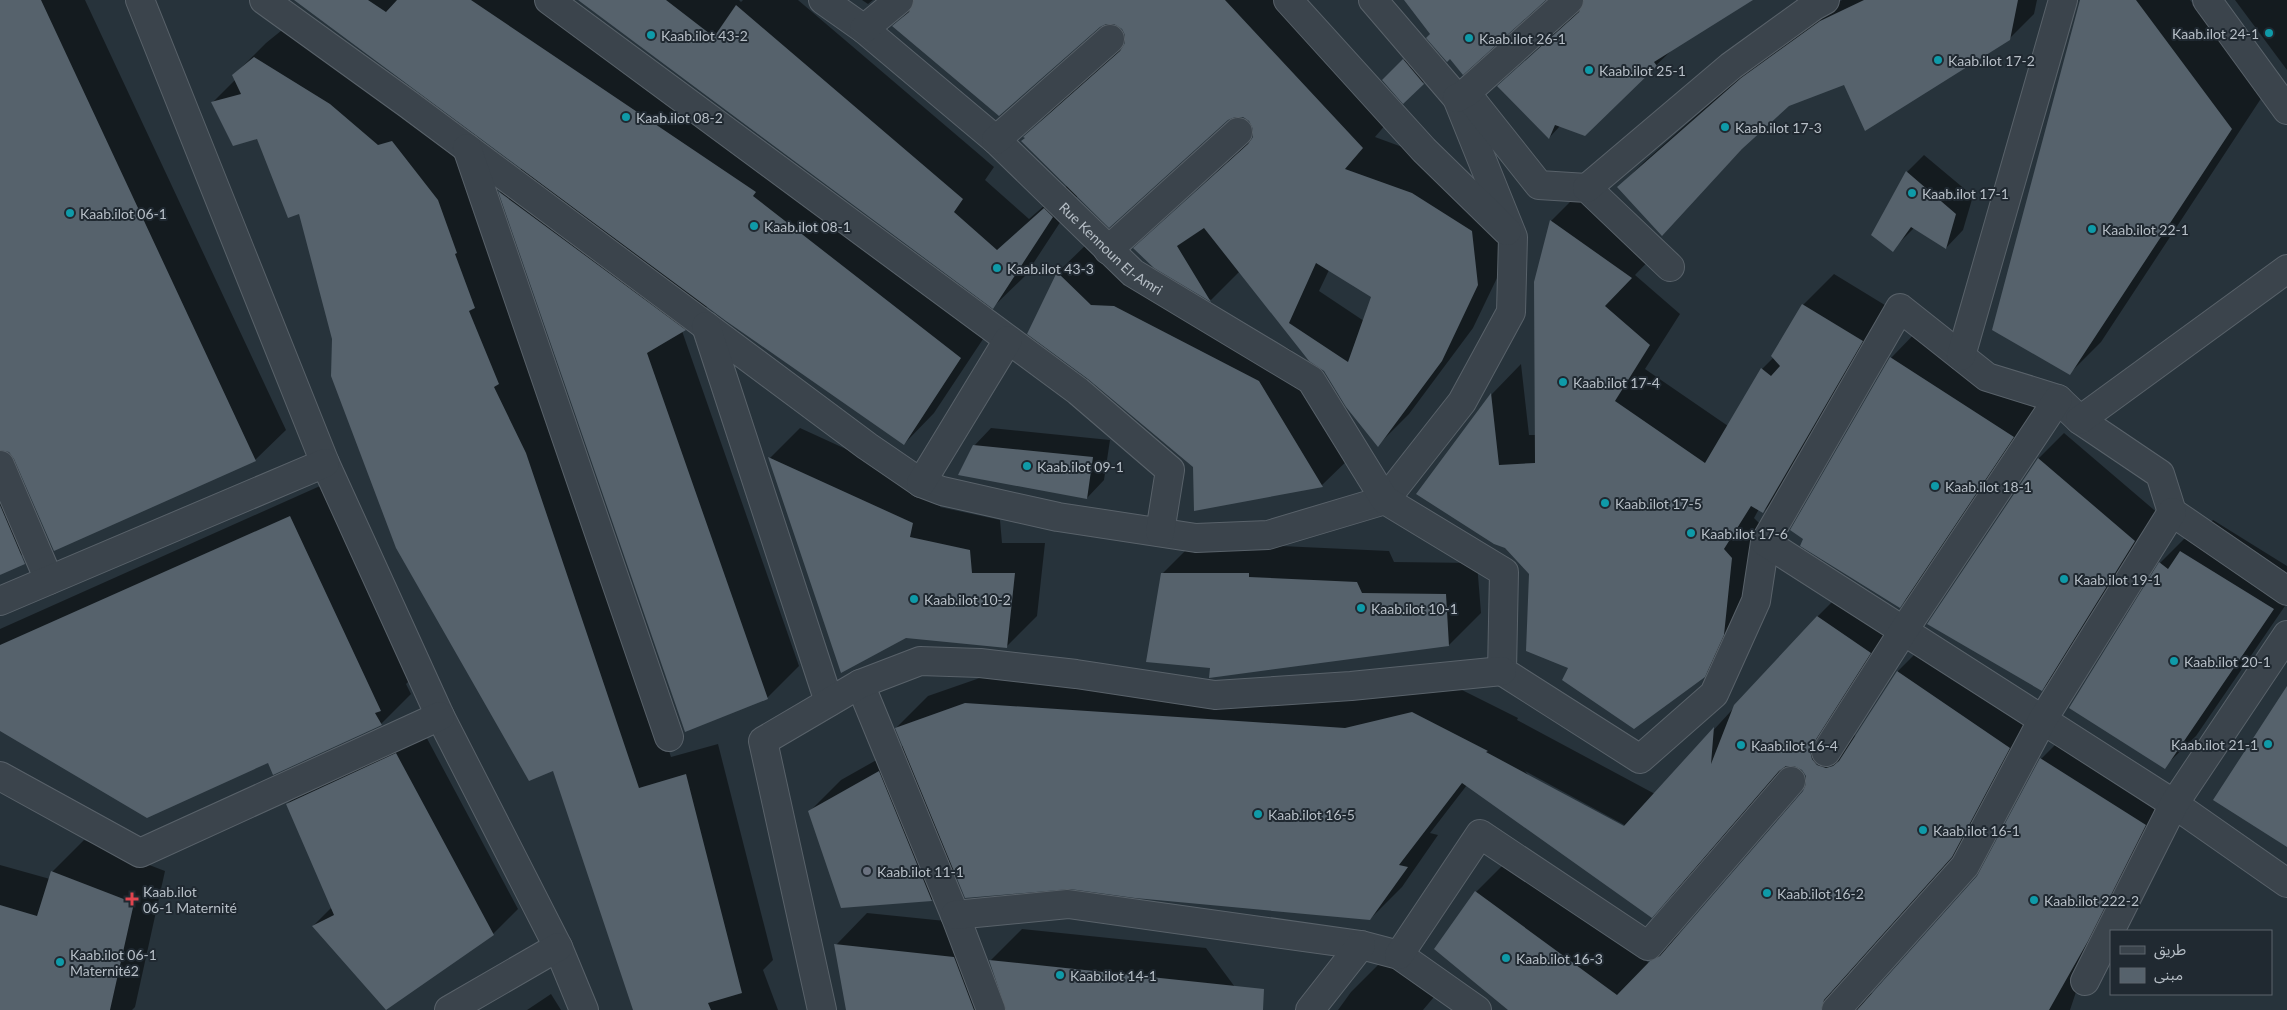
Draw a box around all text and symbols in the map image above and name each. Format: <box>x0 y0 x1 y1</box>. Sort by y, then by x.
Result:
place label: Kaab.ilot 24-1 <box>2172 25 2259 42</box>
place label: Kaab.ilot 43-2 <box>661 27 748 44</box>
marker: Kaab.ilot 24-1 <box>2263 27 2275 39</box>
marker: Kaab.ilot 43-2 <box>645 29 657 41</box>
place label: Kaab.ilot 26-1 <box>1479 30 1566 47</box>
marker: Kaab.ilot 26-1 <box>1463 32 1475 44</box>
place label: Kaab.ilot 17-2 <box>1948 52 2035 69</box>
marker: Kaab.ilot 17-2 <box>1932 54 1944 66</box>
place label: Kaab.ilot 25-1 <box>1599 62 1686 79</box>
marker: Kaab.ilot 25-1 <box>1583 64 1595 76</box>
place label: Kaab.ilot 08-2 <box>636 109 723 126</box>
marker: Kaab.ilot 08-2 <box>620 111 632 123</box>
place label: Kaab.ilot 17-3 <box>1735 119 1822 136</box>
marker: Kaab.ilot 17-3 <box>1719 121 1731 133</box>
place label: Kaab.ilot 17-1 <box>1922 185 2009 202</box>
marker: Kaab.ilot 17-1 <box>1906 187 1918 199</box>
street label: Rue Kennoun El-Amri <box>1056 198 1166 298</box>
place label: Kaab.ilot 06-1 <box>80 205 167 222</box>
marker: Kaab.ilot 06-1 <box>64 207 76 219</box>
place label: Kaab.ilot 08-1 <box>764 218 851 235</box>
marker: Kaab.ilot 08-1 <box>748 220 760 232</box>
place label: Kaab.ilot 22-1 <box>2102 221 2189 238</box>
marker: Kaab.ilot 22-1 <box>2086 223 2098 235</box>
place label: Kaab.ilot 43-3 <box>1007 260 1094 277</box>
marker: Kaab.ilot 43-3 <box>991 262 1003 274</box>
place label: Kaab.ilot 17-4 <box>1573 374 1660 391</box>
marker: Kaab.ilot 17-4 <box>1557 376 1569 388</box>
place label: Kaab.ilot 09-1 <box>1037 458 1124 475</box>
marker: Kaab.ilot 09-1 <box>1021 460 1033 472</box>
place label: Kaab.ilot 18-1 <box>1945 478 2032 495</box>
marker: Kaab.ilot 18-1 <box>1929 480 1941 492</box>
place label: Kaab.ilot 17-5 <box>1615 495 1702 512</box>
marker: Kaab.ilot 17-5 <box>1599 497 1611 509</box>
place label: Kaab.ilot 17-6 <box>1701 525 1788 542</box>
marker: Kaab.ilot 17-6 <box>1685 527 1697 539</box>
place label: Kaab.ilot 19-1 <box>2074 571 2161 588</box>
marker: Kaab.ilot 19-1 <box>2058 573 2070 585</box>
place label: Kaab.ilot 10-2 <box>924 591 1011 608</box>
marker: Kaab.ilot 10-2 <box>908 593 920 605</box>
place label: Kaab.ilot 10-1 <box>1371 600 1458 617</box>
marker: Kaab.ilot 10-1 <box>1355 602 1367 614</box>
place label: Kaab.ilot 20-1 <box>2184 653 2271 670</box>
marker: Kaab.ilot 20-1 <box>2168 655 2180 667</box>
place label: Kaab.ilot 21-1 <box>2171 736 2258 753</box>
place label: Kaab.ilot 16-4 <box>1751 737 1838 754</box>
marker: Kaab.ilot 21-1 <box>2262 738 2274 750</box>
marker: Kaab.ilot 16-4 <box>1735 739 1747 751</box>
place label: Kaab.ilot 16-5 <box>1268 806 1355 823</box>
marker: Kaab.ilot 16-5 <box>1252 808 1264 820</box>
place label: Kaab.ilot 16-1 <box>1933 822 2020 839</box>
marker: Kaab.ilot 16-1 <box>1917 824 1929 836</box>
place label: Kaab.ilot 11-1 <box>877 863 964 880</box>
marker: Kaab.ilot 11-1 <box>861 865 873 877</box>
place label: Kaab.ilot 06-1 Maternité <box>143 883 237 916</box>
place label: Kaab.ilot 16-2 <box>1777 885 1864 902</box>
marker: Kaab.ilot 16-2 <box>1761 887 1773 899</box>
marker: Kaab.ilot 06-1 Maternité <box>125 892 139 906</box>
place label: Kaab.ilot 222-2 <box>2044 892 2139 909</box>
marker: Kaab.ilot 222-2 <box>2028 894 2040 906</box>
legend <box>2110 930 2272 995</box>
text: طريق <box>2154 940 2186 960</box>
place label: Kaab.ilot 06-1 Maternité2 <box>70 946 157 979</box>
place label: Kaab.ilot 16-3 <box>1516 950 1603 967</box>
marker: Kaab.ilot 16-3 <box>1500 952 1512 964</box>
marker: Kaab.ilot 06-1 Maternité2 <box>54 956 66 968</box>
text: مبنى <box>2154 965 2183 984</box>
place label: Kaab.ilot 14-1 <box>1070 967 1157 984</box>
marker: Kaab.ilot 14-1 <box>1054 969 1066 981</box>

